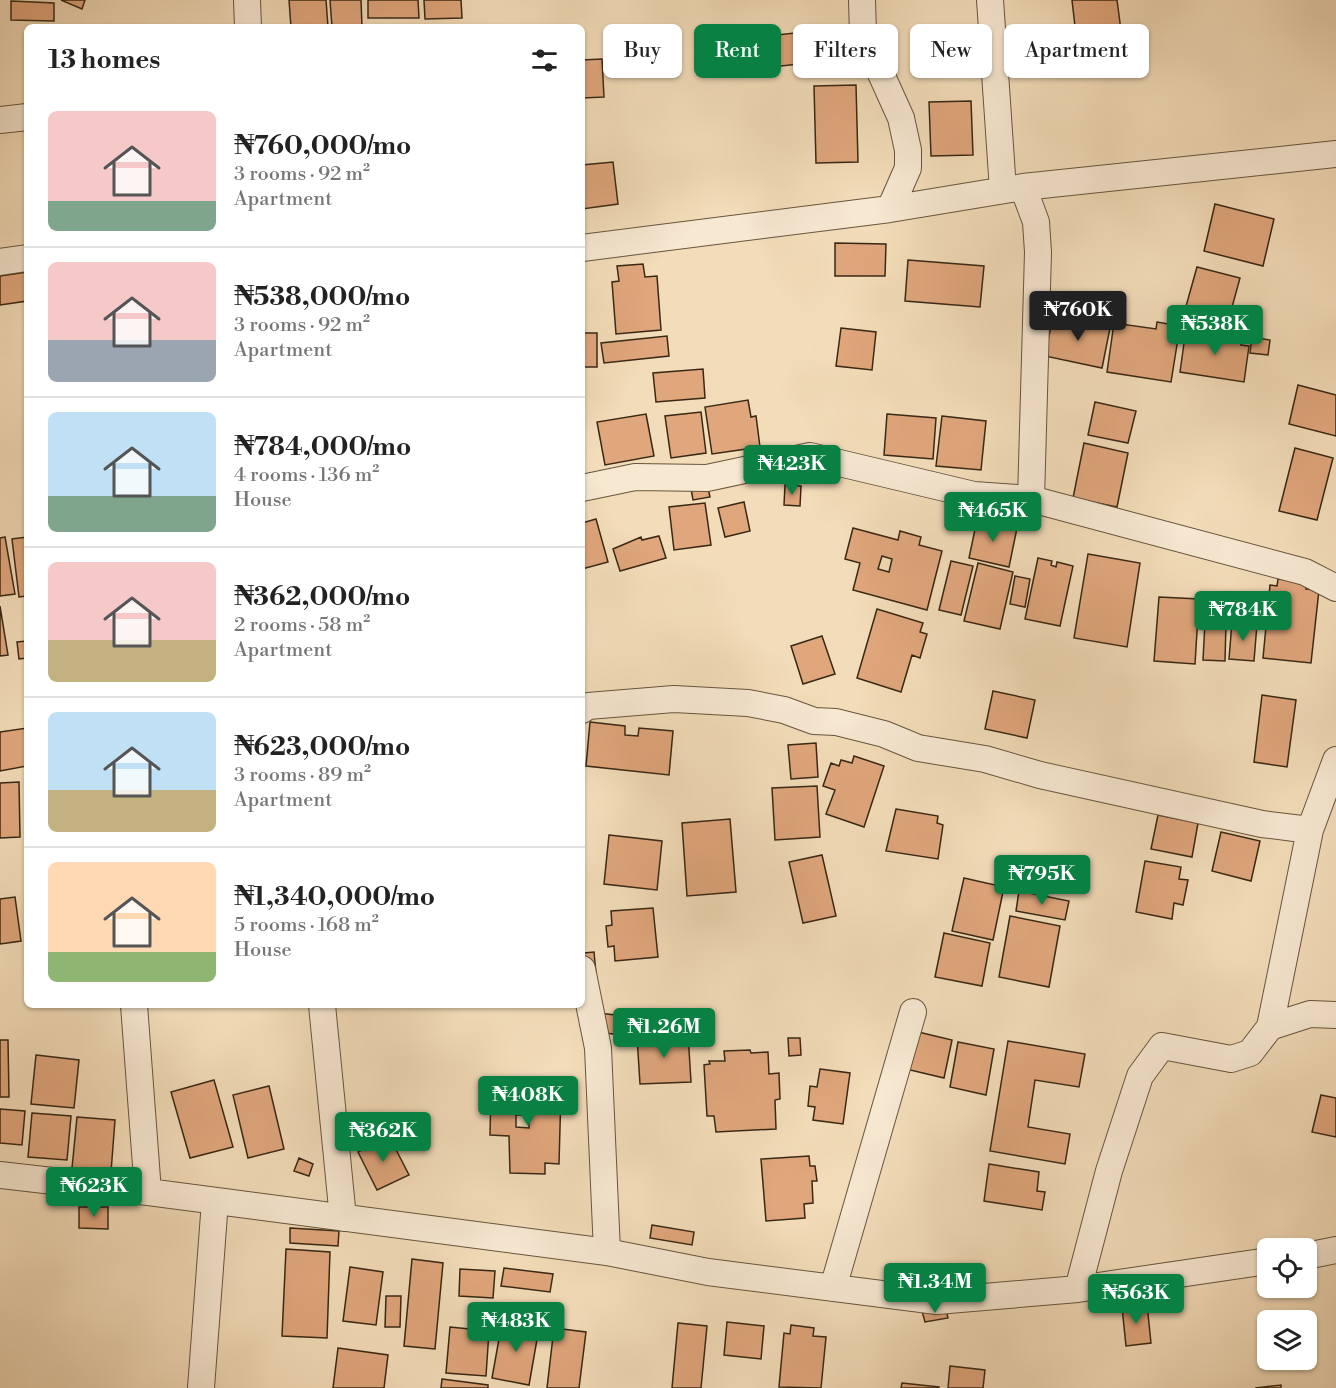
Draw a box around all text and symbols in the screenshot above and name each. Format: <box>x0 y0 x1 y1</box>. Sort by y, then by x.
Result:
chip: Buy <box>603 24 682 78</box>
chip: Rent <box>694 24 781 78</box>
chip: Filters <box>793 24 898 78</box>
chip: New <box>910 24 992 78</box>
chip: Apartment <box>1004 24 1149 78</box>
text: 13 homes <box>48 44 160 76</box>
icon: filters <box>528 44 561 77</box>
text: ₦760,000/mo <box>234 130 411 162</box>
icon: home <box>96 135 168 207</box>
text: 3 rooms · 92 m² <box>234 162 370 187</box>
text: Apartment <box>234 187 332 212</box>
text: ₦538,000/mo <box>234 281 410 313</box>
icon: home <box>96 286 168 358</box>
pin: ₦760K <box>1036 291 1120 342</box>
text: ₦760K <box>1043 298 1113 323</box>
pin: ₦538K <box>1173 305 1257 356</box>
text: ₦538K <box>1181 312 1249 337</box>
text: 3 rooms · 92 m² <box>234 313 370 338</box>
text: Apartment <box>234 338 332 363</box>
text: ₦784,000/mo <box>234 431 411 463</box>
icon: home <box>96 436 168 508</box>
pin: ₦423K <box>750 445 834 496</box>
text: ₦423K <box>757 452 827 477</box>
text: 4 rooms · 136 m² <box>234 463 379 488</box>
text: House <box>234 488 292 513</box>
pin: ₦465K <box>951 492 1035 543</box>
text: ₦465K <box>958 499 1028 524</box>
text: ₦362,000/mo <box>234 581 410 613</box>
icon: home <box>96 586 168 658</box>
pin: ₦784K <box>1201 591 1285 642</box>
text: ₦784K <box>1208 598 1278 623</box>
text: 2 rooms · 58 m² <box>234 613 370 638</box>
text: Apartment <box>234 638 332 663</box>
text: ₦623,000/mo <box>234 731 410 763</box>
icon: home <box>96 736 168 808</box>
text: 3 rooms · 89 m² <box>234 763 371 788</box>
text: Apartment <box>234 788 332 813</box>
pin: ₦795K <box>1000 855 1084 906</box>
text: ₦795K <box>1008 862 1076 887</box>
text: ₦1,340,000/mo <box>234 881 435 913</box>
icon: home <box>96 886 168 958</box>
text: 5 rooms · 168 m² <box>234 913 379 938</box>
text: House <box>234 938 292 963</box>
pin: ₦1.26M <box>615 1008 713 1059</box>
text: ₦1.26M <box>627 1015 701 1040</box>
pin: ₦408K <box>486 1076 570 1127</box>
text: ₦408K <box>492 1083 564 1108</box>
pin: ₦362K <box>341 1112 425 1163</box>
text: ₦362K <box>349 1119 417 1144</box>
pin: ₦623K <box>52 1167 136 1218</box>
text: ₦623K <box>60 1174 128 1199</box>
map controls <box>1257 1238 1317 1370</box>
button: locate <box>1257 1238 1317 1298</box>
pin: ₦1.34M <box>886 1263 984 1314</box>
text: ₦1.34M <box>898 1270 972 1295</box>
pin: ₦563K <box>1094 1274 1178 1325</box>
text: ₦563K <box>1102 1281 1170 1306</box>
pin: ₦483K <box>474 1302 558 1353</box>
text: ₦483K <box>481 1309 551 1334</box>
button: layers <box>1257 1310 1317 1370</box>

